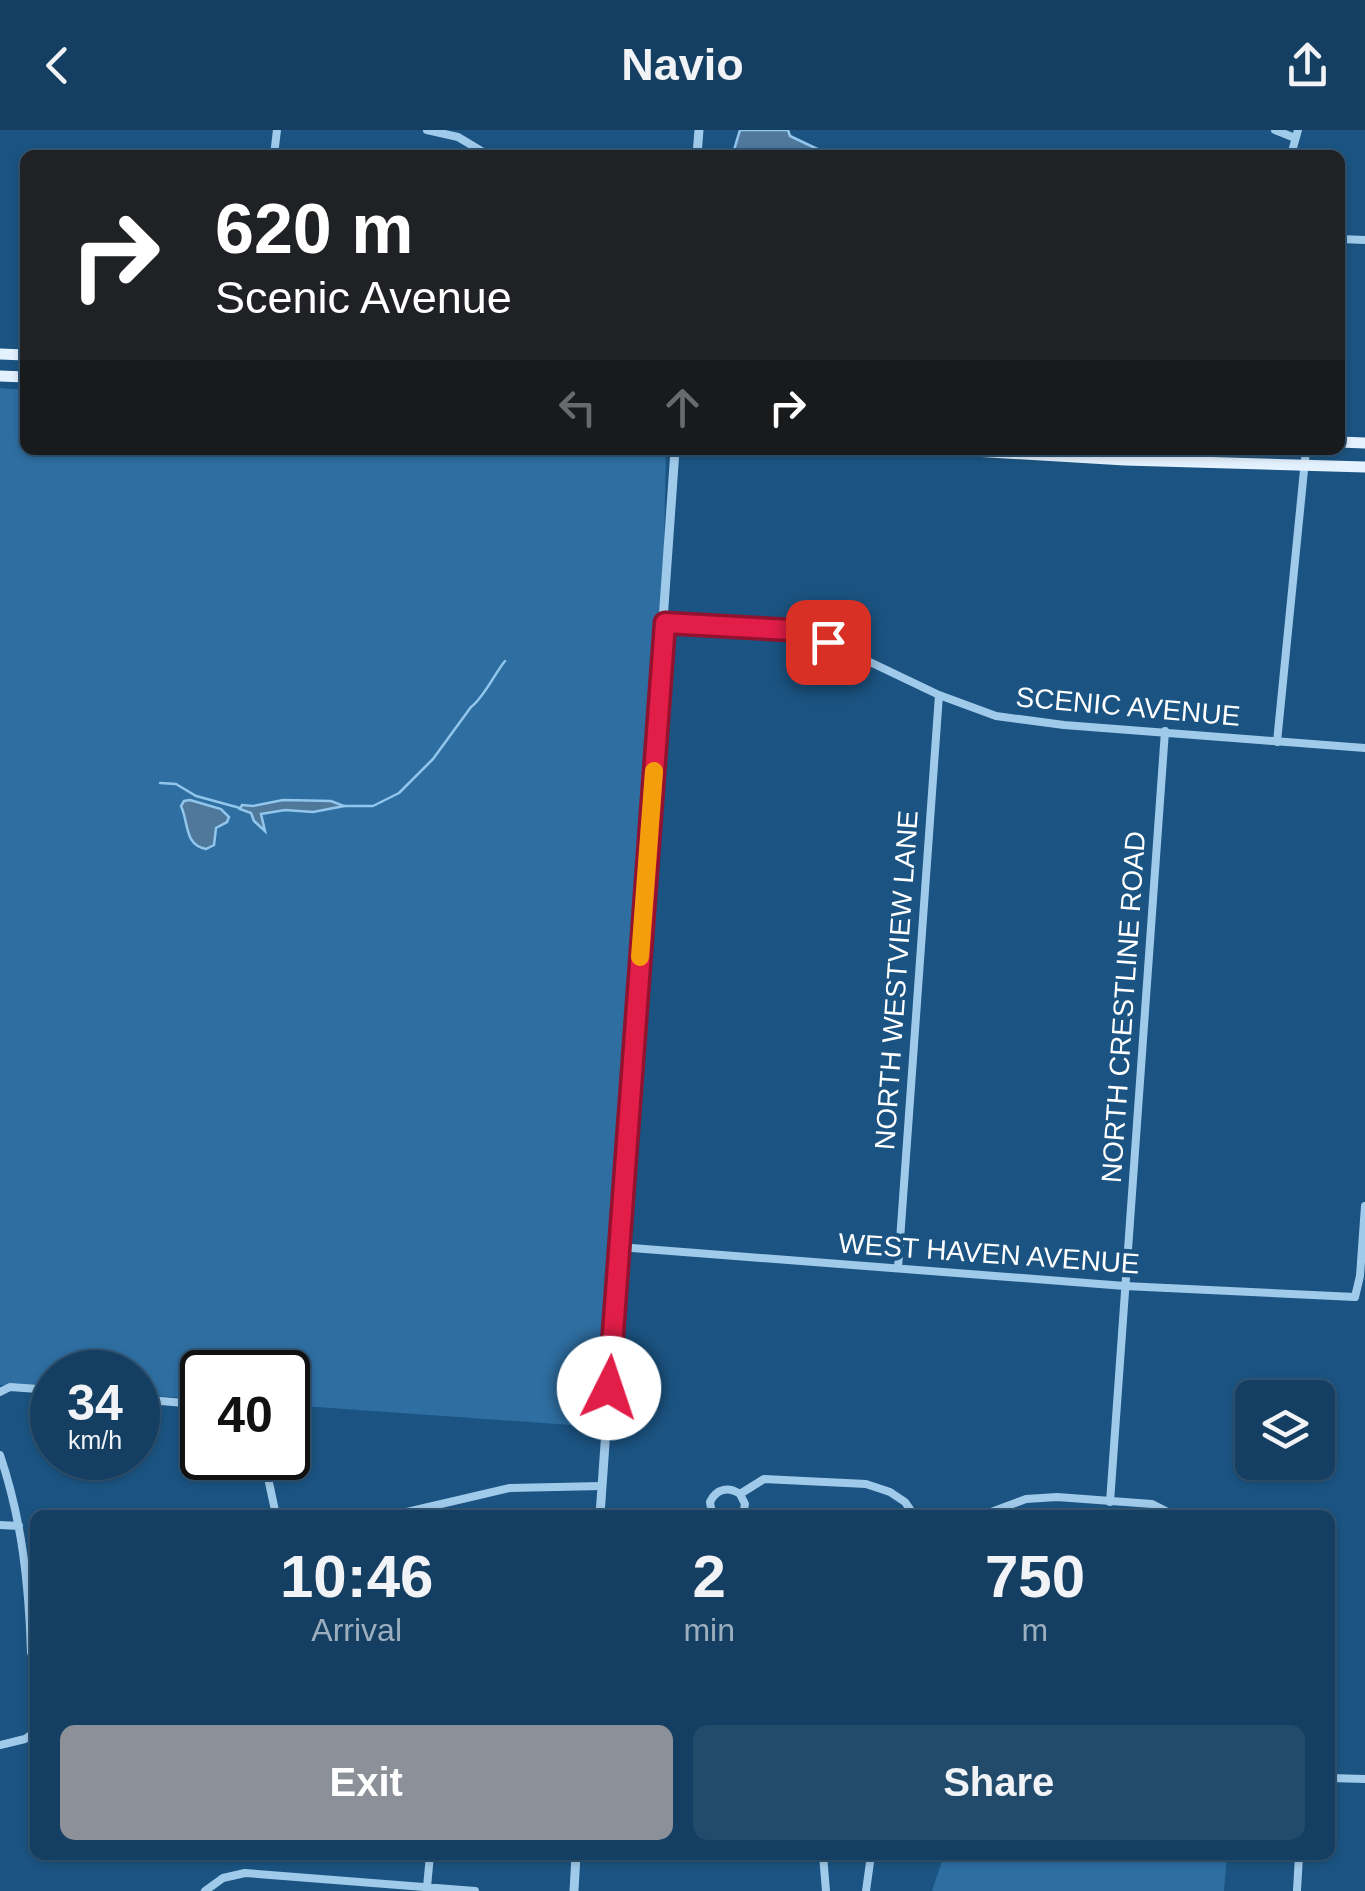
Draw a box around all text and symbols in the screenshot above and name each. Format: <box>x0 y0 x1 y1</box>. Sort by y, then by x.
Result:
icon: back <box>30 38 85 93</box>
icon: share <box>1280 38 1335 93</box>
text: Navio <box>621 39 744 90</box>
icon: right <box>50 190 180 320</box>
text: 620 m <box>215 190 413 268</box>
text: Scenic Avenue <box>215 272 512 323</box>
icon: left <box>550 380 605 435</box>
icon: ahead <box>655 380 710 435</box>
icon: right <box>760 380 815 435</box>
pin <box>786 600 871 685</box>
icon: arrive <box>801 615 856 670</box>
street label: SCENIC AVENUE <box>1014 681 1241 732</box>
street label: NORTH WESTVIEW LANE <box>869 809 924 1151</box>
street label: NORTH CRESTLINE ROAD <box>1096 830 1151 1184</box>
street label: WEST HAVEN AVENUE <box>837 1228 1141 1279</box>
position arrow <box>557 1336 661 1440</box>
speed limit sign: 40 <box>180 1350 310 1480</box>
text: 34 <box>67 1375 123 1431</box>
map controls <box>1235 1380 1335 1480</box>
button: layers <box>1235 1380 1335 1480</box>
text: km/h <box>68 1426 122 1454</box>
text: 10:46 <box>280 1543 433 1610</box>
text: 2 <box>692 1543 726 1610</box>
text: 750 <box>985 1543 1085 1610</box>
text: Arrival <box>311 1612 402 1648</box>
text: min <box>683 1612 735 1648</box>
text: m <box>1022 1612 1048 1648</box>
button: Exit <box>60 1725 673 1840</box>
button: Share <box>693 1725 1305 1840</box>

